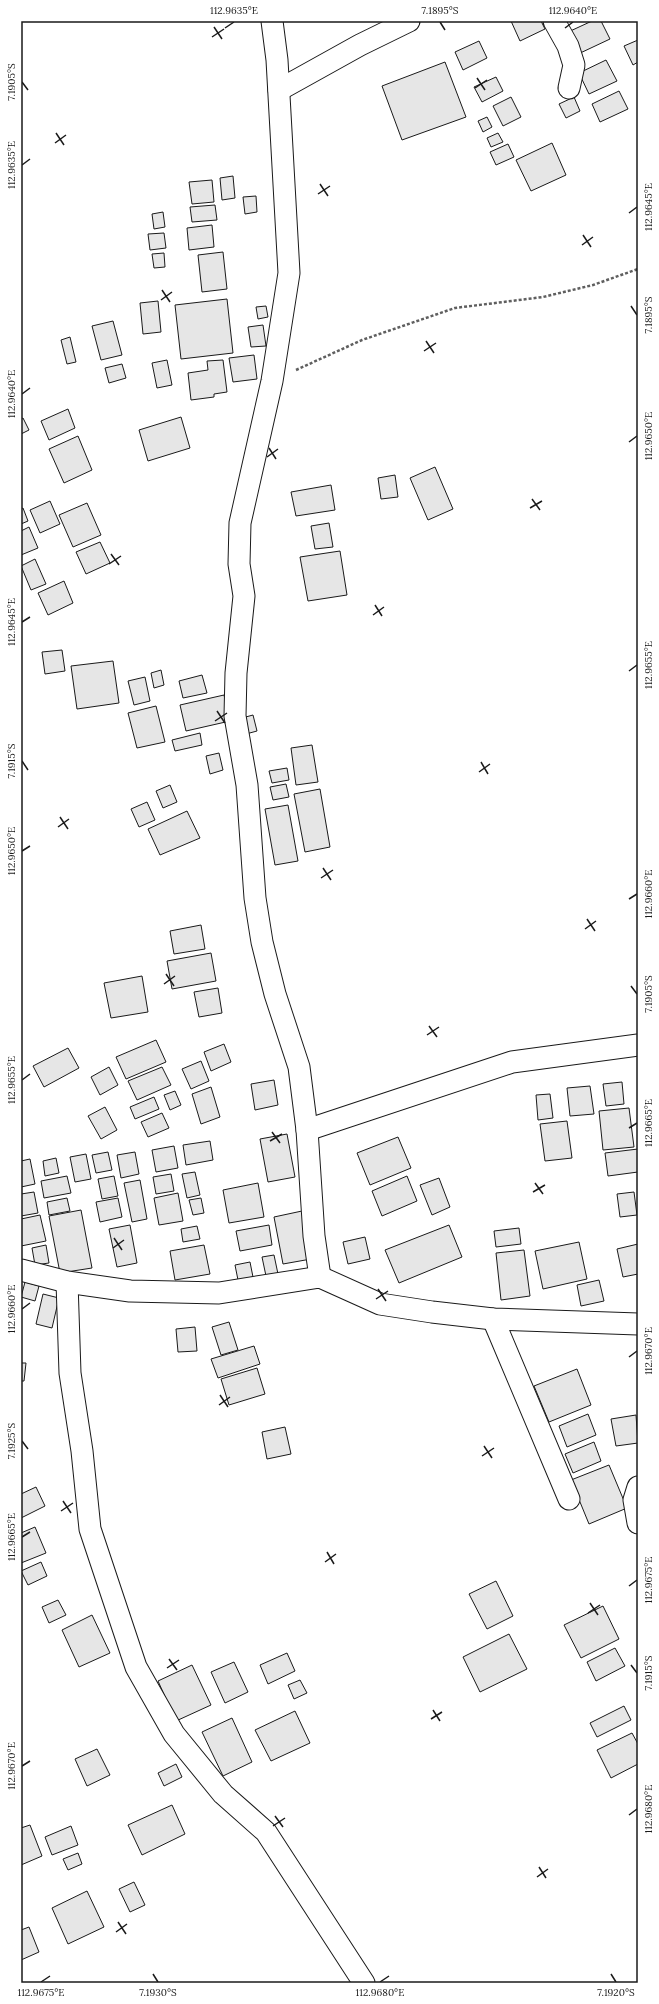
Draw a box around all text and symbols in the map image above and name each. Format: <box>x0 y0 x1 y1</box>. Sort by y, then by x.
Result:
text: 112.9635°E <box>210 4 258 17</box>
text: 7.1895°S <box>422 4 459 17</box>
text: 112.9640°E <box>549 4 597 17</box>
text: 7.1905°S <box>5 63 18 101</box>
text: 112.9635°E <box>5 141 18 189</box>
text: 112.9645°E <box>642 183 655 231</box>
text: 7.1895°S <box>642 296 655 333</box>
text: 112.9640°E <box>5 370 18 418</box>
text: 112.9650°E <box>642 412 655 460</box>
text: 112.9645°E <box>5 598 18 646</box>
text: 112.9655°E <box>642 641 655 689</box>
text: 7.1915°S <box>5 743 18 778</box>
text: 112.9650°E <box>5 827 18 875</box>
text: 112.9660°E <box>642 870 655 918</box>
text: 7.1905°S <box>642 975 655 1013</box>
text: 112.9655°E <box>5 1056 18 1104</box>
text: 112.9665°E <box>642 1099 655 1147</box>
text: 112.9660°E <box>5 1285 18 1333</box>
text: 112.9670°E <box>642 1327 655 1375</box>
text: 7.1925°S <box>5 1422 18 1459</box>
text: 112.9665°E <box>5 1513 18 1561</box>
text: 112.9675°E <box>642 1557 655 1603</box>
text: 7.1915°S <box>642 1655 655 1690</box>
text: 112.9670°E <box>5 1742 18 1790</box>
text: 112.9680°E <box>642 1785 655 1833</box>
text: 112.9675°E <box>18 1986 64 1999</box>
text: 7.1930°S <box>139 1986 177 1999</box>
text: 112.9680°E <box>356 1986 404 1999</box>
text: 7.1920°S <box>597 1986 635 1999</box>

